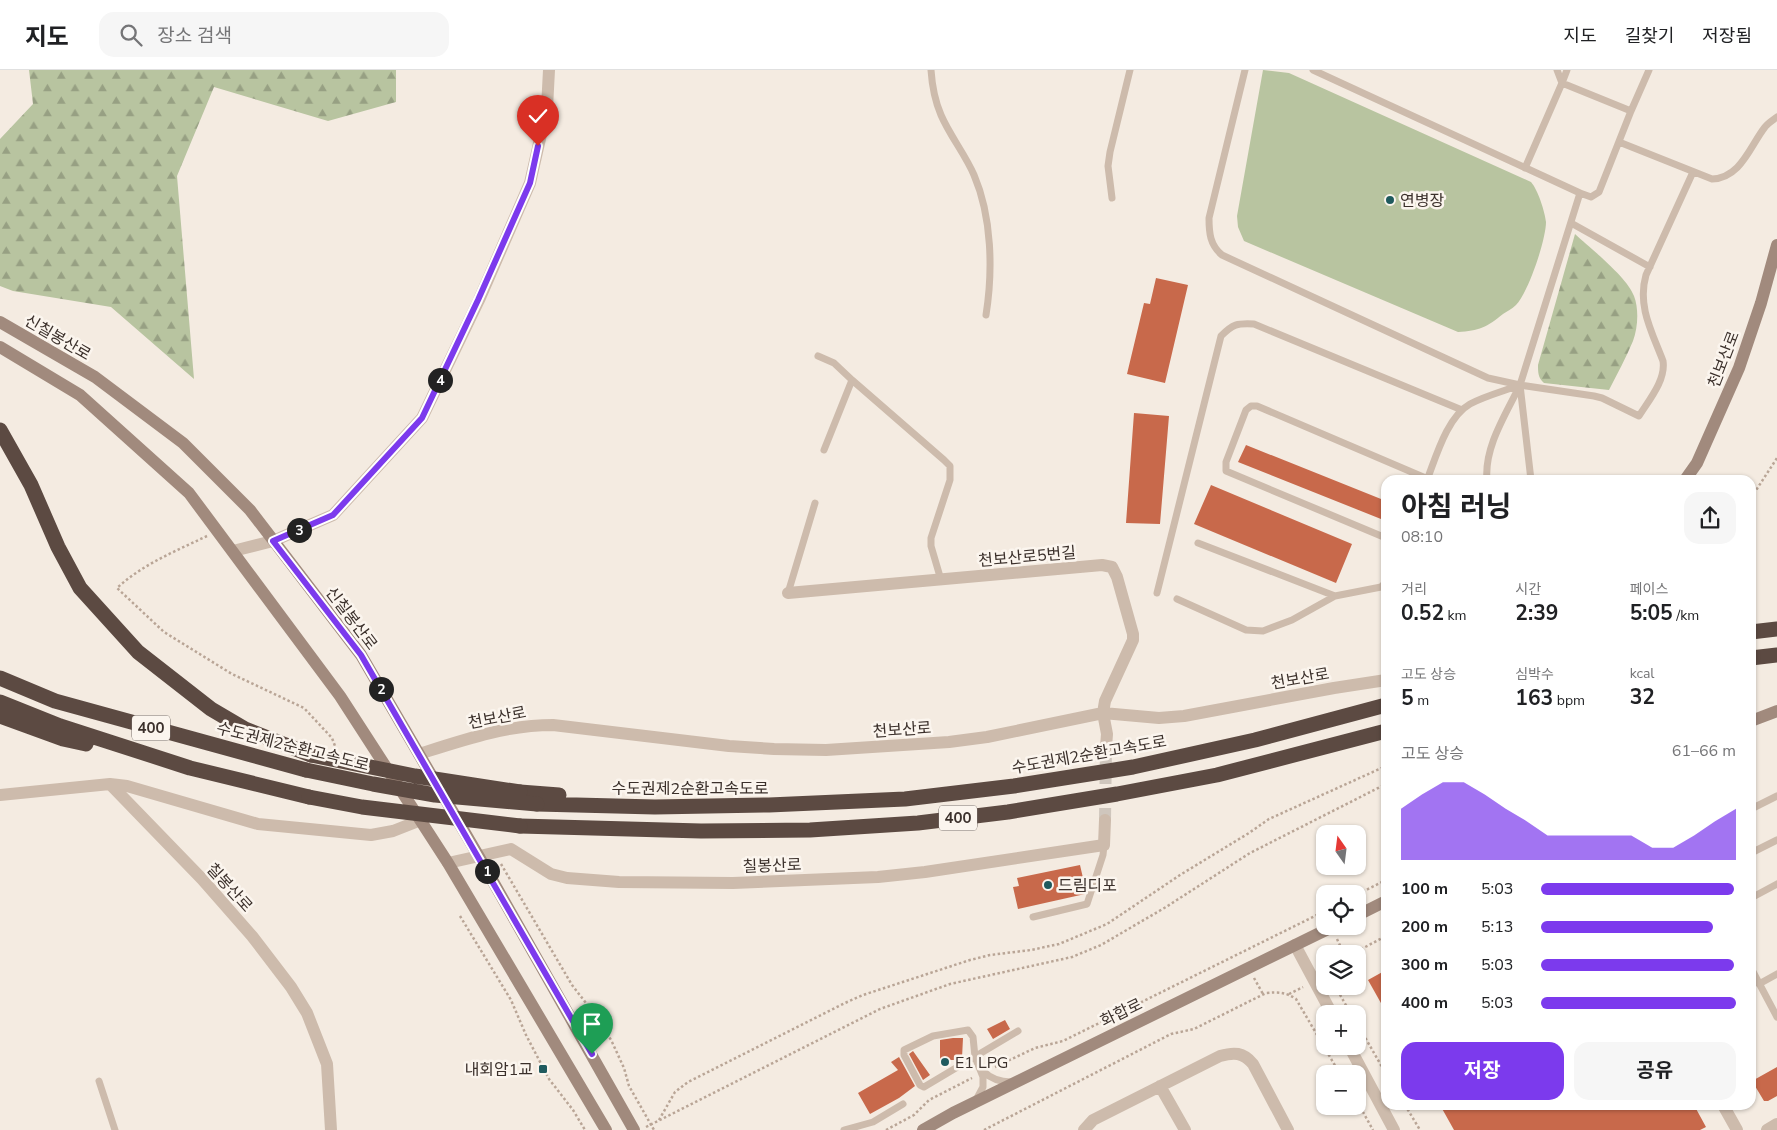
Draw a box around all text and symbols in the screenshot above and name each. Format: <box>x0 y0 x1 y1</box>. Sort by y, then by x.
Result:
search box <box>99 12 449 57</box>
text: 지도 <box>25 21 69 53</box>
icon: search <box>117 21 145 49</box>
text: 장소 검색 <box>157 23 232 49</box>
text: 지도 <box>1564 24 1597 48</box>
text: 길찾기 <box>1625 24 1674 48</box>
text: 저장됨 <box>1702 24 1752 48</box>
pin <box>517 95 559 146</box>
icon: check <box>524 102 552 130</box>
place label: 연병장 <box>1400 190 1444 212</box>
marker: 연병장 <box>1384 194 1396 206</box>
street label: 신칠봉산로 <box>20 310 95 366</box>
street label: 천보산로 <box>1703 328 1745 391</box>
pin: 4 <box>428 368 452 392</box>
text: 4 <box>436 371 445 390</box>
text: 아침 러닝 <box>1401 488 1512 526</box>
button: share <box>1684 492 1736 544</box>
pin: 3 <box>286 518 312 542</box>
text: 3 <box>295 521 304 540</box>
text: 08:10 <box>1401 526 1443 548</box>
street label: 천보산로5번길 <box>977 542 1077 572</box>
text: 거리 <box>1401 580 1427 599</box>
text: 시간 <box>1515 580 1541 599</box>
text: 페이스 <box>1630 580 1668 599</box>
street label: 신칠봉산로 <box>320 583 382 655</box>
text: 0.52 <box>1401 599 1444 627</box>
text: 2:39 <box>1515 599 1558 627</box>
text: 5:05 <box>1630 599 1673 627</box>
text: km <box>1444 606 1467 625</box>
text: /km <box>1673 606 1699 625</box>
street label: 천보산로 <box>1269 663 1331 695</box>
text: kcal <box>1630 664 1654 683</box>
text: 고도 상승 <box>1401 665 1456 684</box>
text: 심박수 <box>1515 665 1554 684</box>
pin: 2 <box>368 676 394 702</box>
text: 2 <box>377 680 386 699</box>
text: 32 <box>1630 683 1655 711</box>
text: 5 <box>1401 684 1414 712</box>
text: 163 <box>1515 684 1553 712</box>
text: m <box>1414 691 1429 710</box>
text: bpm <box>1553 691 1585 710</box>
street label: 천보산로 <box>466 702 528 734</box>
road number: 400 <box>132 716 170 740</box>
street label: 수도권제2순환고속도로 <box>214 717 372 777</box>
street label: 천보산로 <box>872 717 932 743</box>
street label: 수도권제2순환고속도로 <box>1010 730 1169 779</box>
text: 61–66 m <box>1672 740 1736 762</box>
text: 고도 상승 <box>1401 743 1464 765</box>
street label: 수도권제2순환고속도로 <box>612 778 769 800</box>
road number: 400 <box>939 806 977 830</box>
north arrow <box>1316 825 1366 875</box>
map controls <box>1316 825 1366 1115</box>
street label: 칠봉산로 <box>742 854 802 878</box>
street label: 칠봉산로 <box>201 858 257 917</box>
pin: 1 <box>474 858 500 884</box>
text: 1 <box>483 862 492 881</box>
place label: 드림디포 <box>1058 875 1117 897</box>
text: 100 m <box>1401 878 1448 900</box>
text: 5:03 <box>1481 878 1513 900</box>
marker: 드림디포 <box>1042 879 1054 891</box>
button: locate <box>1316 885 1366 935</box>
text: 200 m <box>1401 916 1448 938</box>
text: 5:13 <box>1481 916 1513 938</box>
button: layers <box>1316 945 1366 995</box>
text: 300 m <box>1401 954 1448 976</box>
text: 5:03 <box>1481 954 1513 976</box>
text: 400 m <box>1401 992 1448 1014</box>
text: 5:03 <box>1481 992 1513 1014</box>
street label: 화합로 <box>1097 993 1146 1032</box>
pin <box>571 1003 613 1054</box>
button: + <box>1316 1005 1366 1055</box>
icon: arrive <box>578 1010 606 1038</box>
button: 저장 <box>1401 1042 1564 1100</box>
button: 공유 <box>1574 1042 1736 1100</box>
place label: E1 LPG <box>955 1052 1008 1074</box>
marker: E1 LPG <box>939 1056 951 1068</box>
place label: 내회암1교 <box>465 1059 533 1081</box>
marker: 내회암1교 <box>537 1063 549 1075</box>
button: − <box>1316 1065 1366 1115</box>

